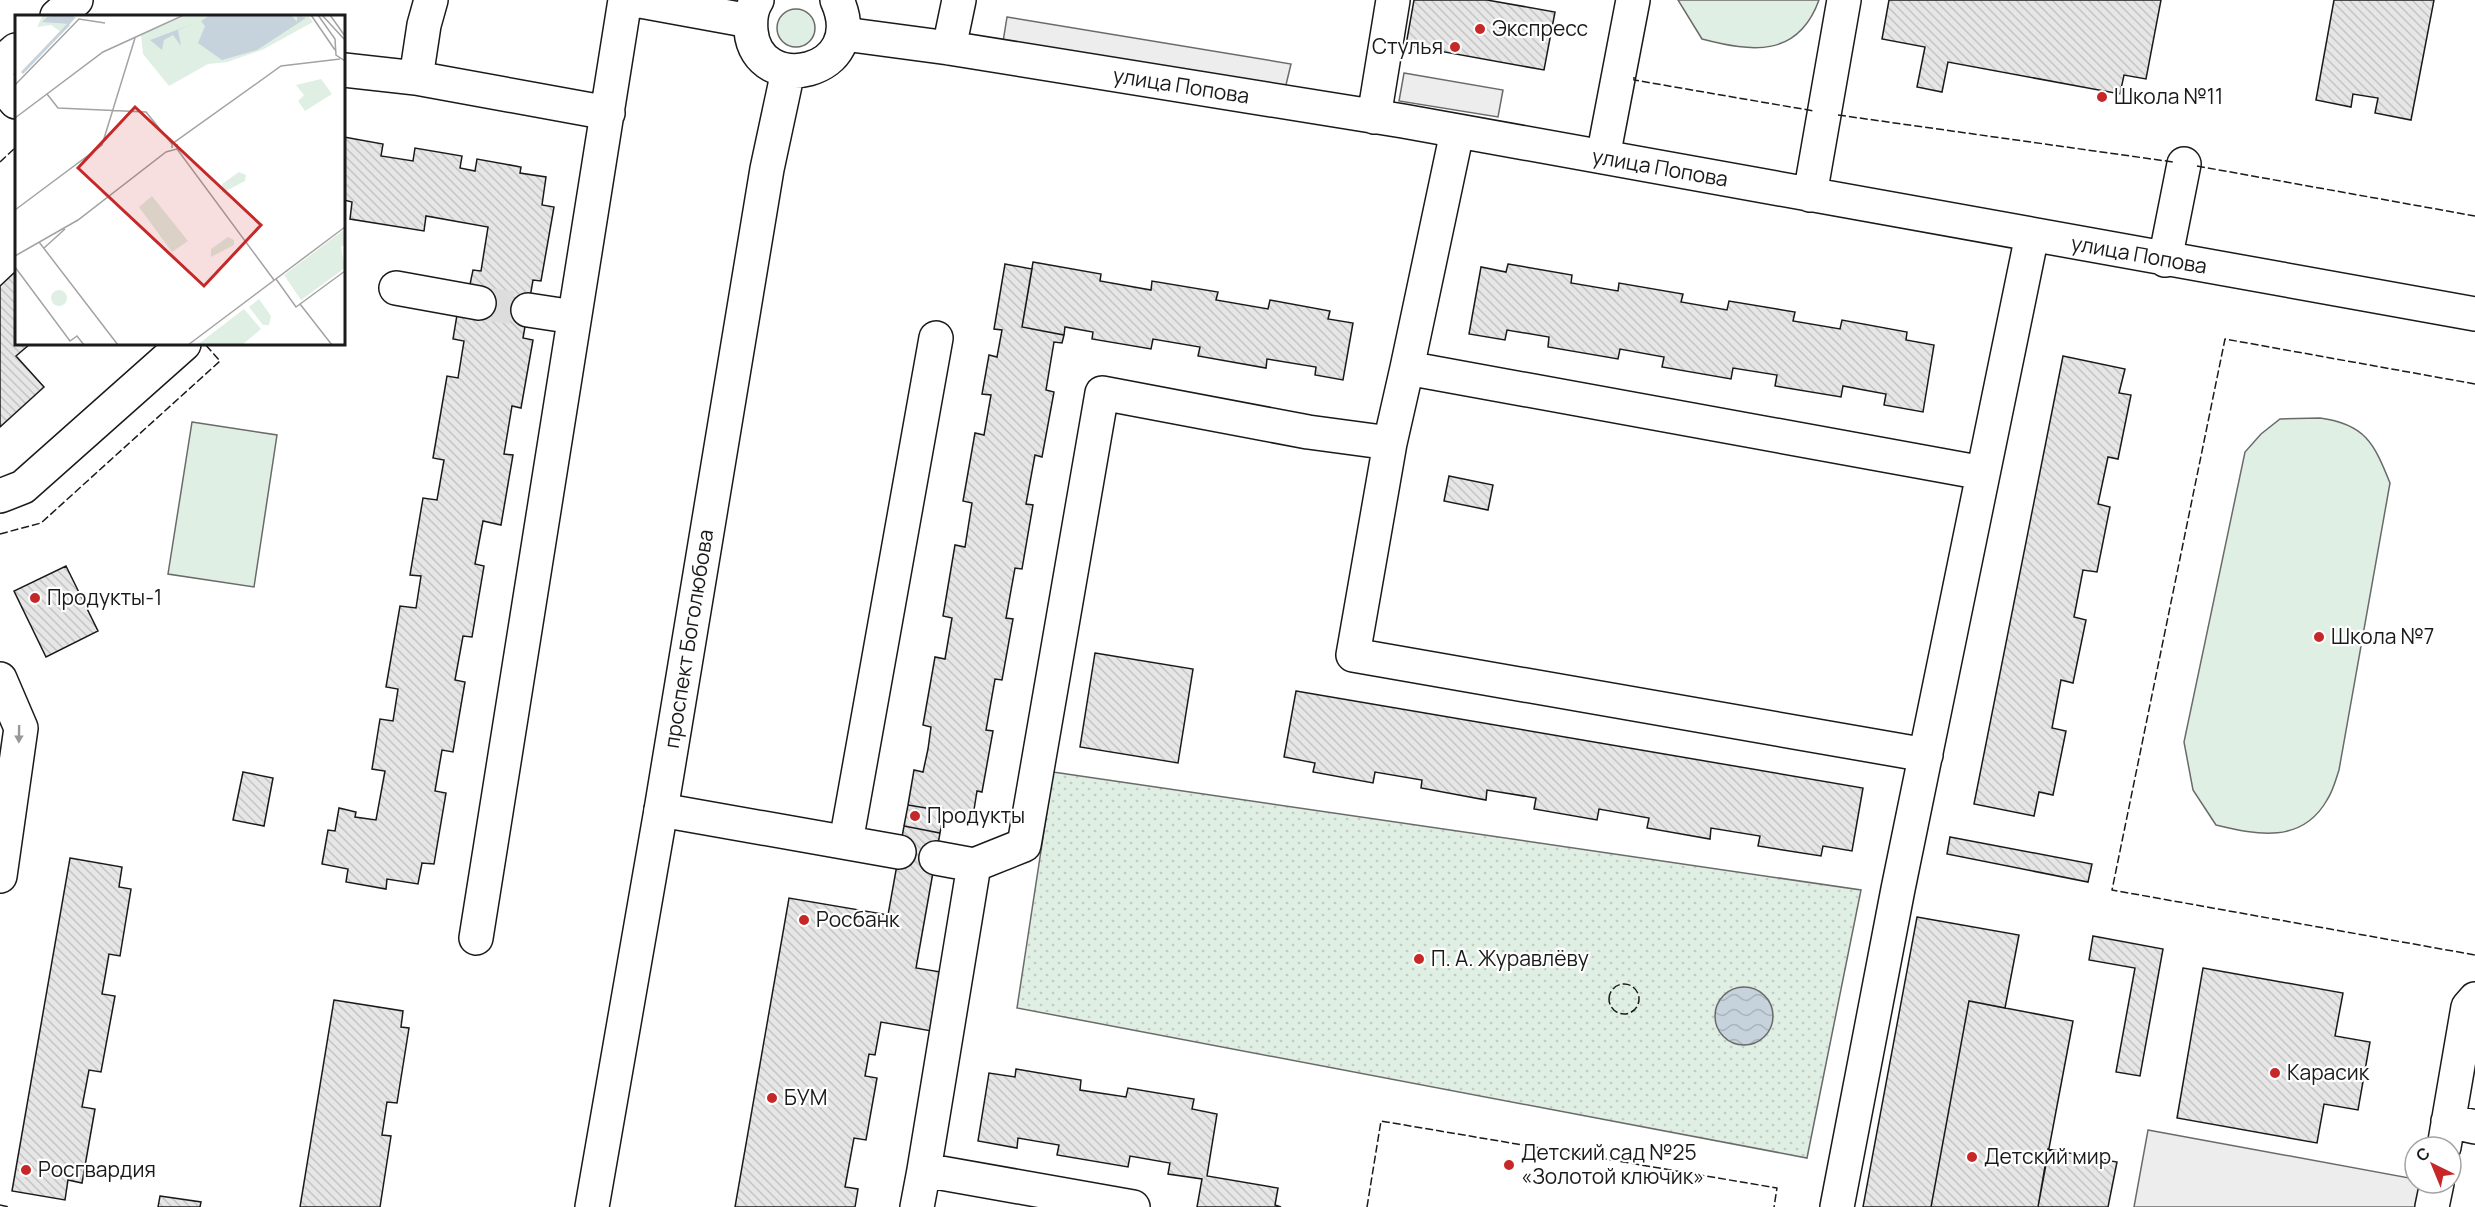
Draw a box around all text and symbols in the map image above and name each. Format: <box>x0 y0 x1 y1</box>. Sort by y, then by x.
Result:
place label: Экспресс <box>1492 14 1588 42</box>
inset map <box>15 15 345 345</box>
marker: Экспресс <box>1473 22 1487 36</box>
place label: Стулья <box>1372 32 1443 60</box>
marker: Стулья <box>1448 40 1462 54</box>
street label: улица Попова <box>1111 60 1251 110</box>
place label: Школа №11 <box>2114 82 2223 110</box>
marker: Школа №11 <box>2095 90 2109 104</box>
street label: улица Попова <box>1590 141 1730 193</box>
street label: улица Попова <box>2069 228 2209 280</box>
street label: проспект Боголюбова <box>657 527 719 750</box>
place label: Продукты-1 <box>47 583 162 611</box>
marker: Продукты-1 <box>28 591 42 605</box>
place label: Школа №7 <box>2331 622 2434 650</box>
marker: Школа №7 <box>2312 630 2326 644</box>
one-way arrow <box>14 724 24 743</box>
place label: Продукты <box>927 801 1025 829</box>
marker: Продукты <box>908 809 922 823</box>
place label: Росбанк <box>816 905 900 933</box>
marker: Росбанк <box>797 913 811 927</box>
place label: П. А. Журавлёву <box>1431 944 1589 972</box>
marker: П. А. Журавлёву <box>1412 952 1426 966</box>
place label: Карасик <box>2287 1058 2370 1086</box>
marker: Карасик <box>2268 1066 2282 1080</box>
place label: БУМ <box>784 1083 827 1111</box>
marker: БУМ <box>765 1091 779 1105</box>
north arrow <box>2403 1135 2463 1195</box>
place label: Детский сад №25 «Золотой ключик» <box>1521 1138 1704 1190</box>
place label: Детский мир <box>1984 1142 2111 1170</box>
text: С <box>2411 1142 2435 1166</box>
marker: Детский мир <box>1965 1150 1979 1164</box>
place label: Росгвардия <box>38 1155 156 1183</box>
marker: Детский сад №25 «Золотой ключик» <box>1502 1158 1516 1172</box>
marker: Росгвардия <box>19 1163 33 1177</box>

